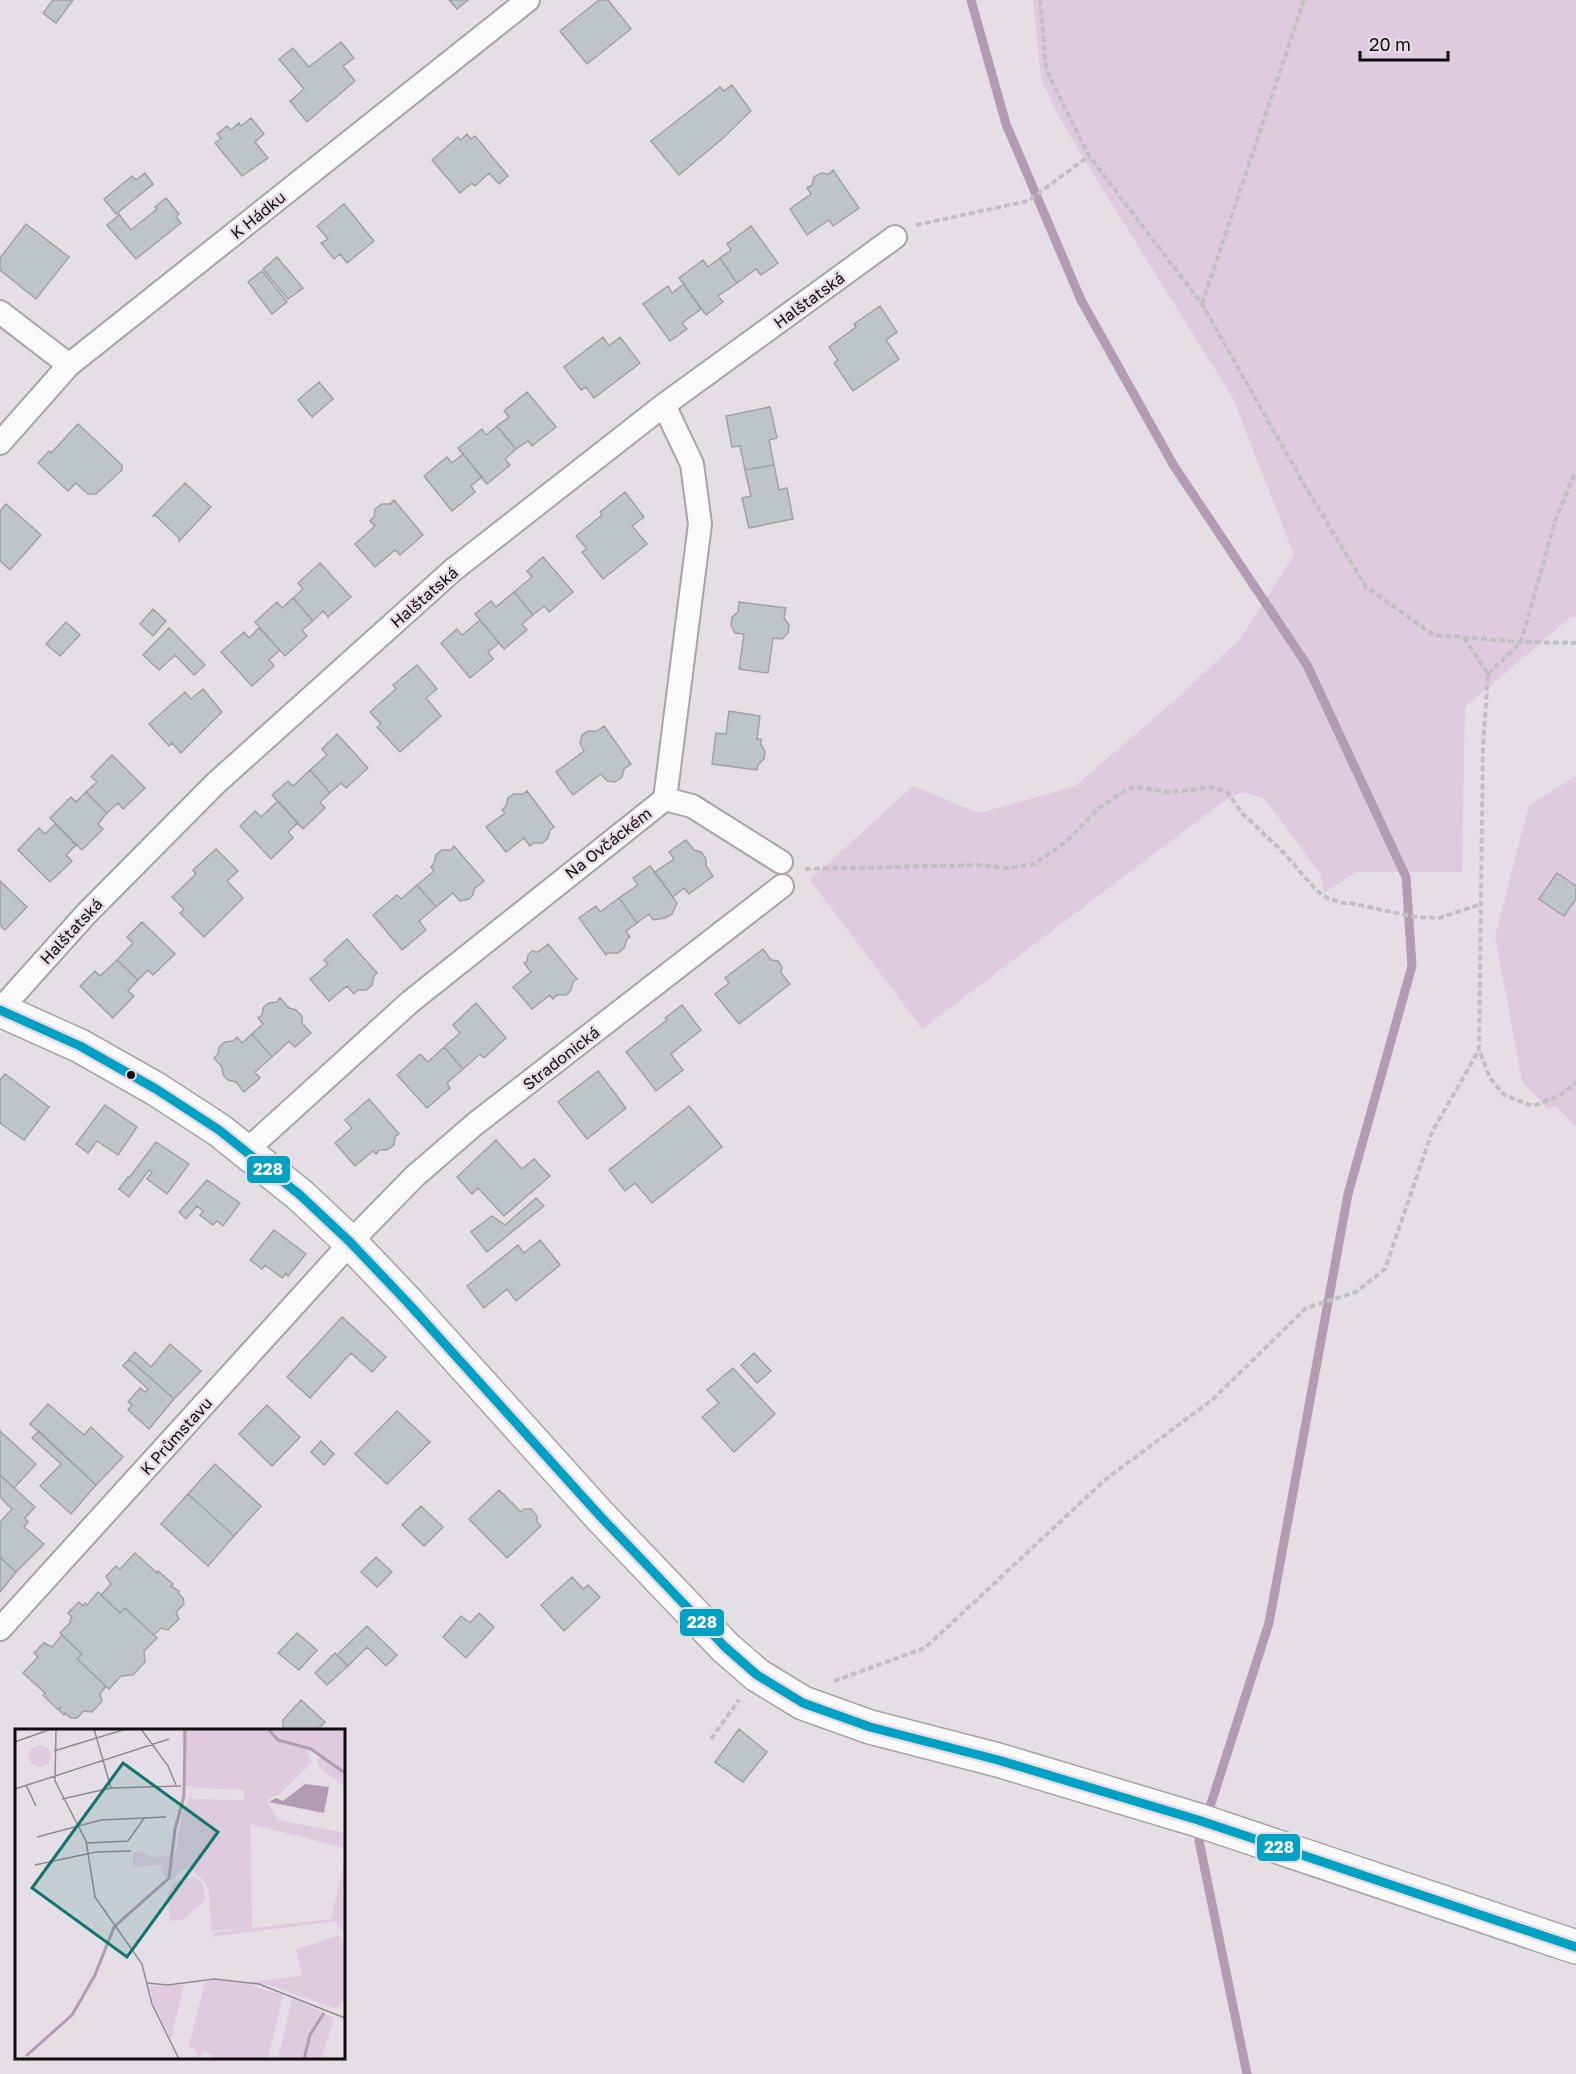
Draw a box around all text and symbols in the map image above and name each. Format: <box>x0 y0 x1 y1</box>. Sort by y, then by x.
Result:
scale bar <box>1360 24 1448 62</box>
text: 20 m <box>1369 33 1411 55</box>
street label: K Hádku <box>227 187 289 243</box>
street label: Halštatská <box>770 268 848 332</box>
street label: Halštatská <box>386 562 462 632</box>
street label: Na Ovčáckém <box>561 803 655 883</box>
street label: Halštatská <box>35 894 107 968</box>
street label: Stradonická <box>519 1022 603 1094</box>
unlabelled marker <box>125 1069 137 1081</box>
line badge: 228 <box>246 1155 291 1184</box>
text: 228 <box>253 1159 283 1179</box>
street label: K Průmstavu <box>136 1393 216 1479</box>
line badge: 228 <box>679 1608 725 1637</box>
text: 228 <box>687 1612 717 1632</box>
inset map <box>15 1729 345 2059</box>
line badge: 228 <box>1256 1833 1301 1862</box>
text: 228 <box>1264 1837 1294 1857</box>

